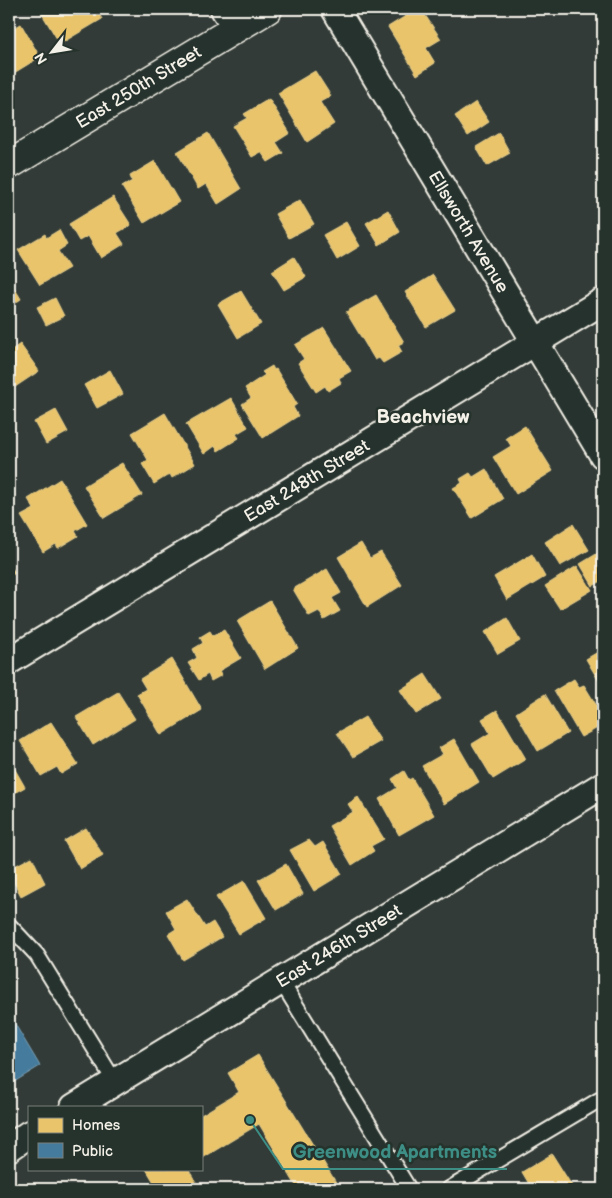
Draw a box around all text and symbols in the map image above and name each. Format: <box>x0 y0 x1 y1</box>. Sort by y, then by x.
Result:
north arrow <box>28 28 78 78</box>
street label: East 250th Street <box>72 41 205 133</box>
text: N <box>31 50 51 67</box>
street label: Ellsworth Avenue <box>424 167 514 297</box>
district label: Beachview <box>376 406 470 429</box>
street label: East 248th Street <box>240 434 373 527</box>
street label: East 246th Street <box>272 899 406 992</box>
legend <box>28 1106 202 1170</box>
text: Homes <box>72 1116 121 1135</box>
callout: Greenwood Apartments <box>283 1135 507 1169</box>
text: Greenwood Apartments <box>293 1141 497 1164</box>
text: Public <box>72 1142 113 1161</box>

